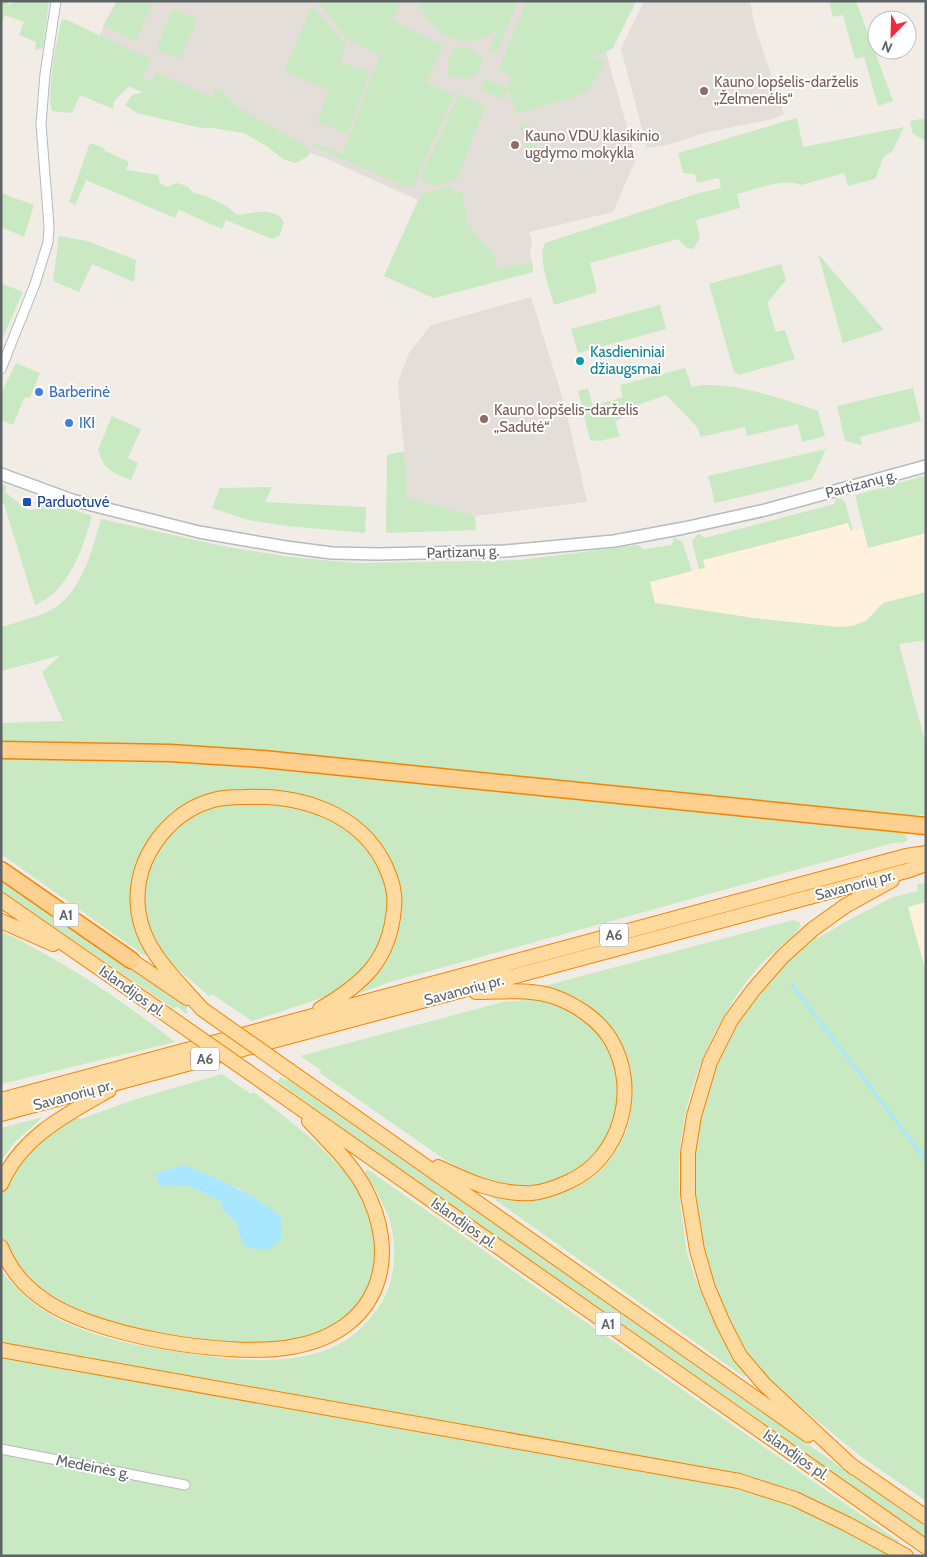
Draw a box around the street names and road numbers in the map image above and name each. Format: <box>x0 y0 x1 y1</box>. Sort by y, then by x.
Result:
street label: Partizanų g. <box>823 466 899 502</box>
street label: Partizanų g. <box>426 542 500 562</box>
street label: Savanorių pr. <box>813 866 897 904</box>
road number: A1 <box>54 904 78 926</box>
road number: A6 <box>600 924 628 946</box>
street label: Islandijos pl. <box>95 962 169 1020</box>
street label: Savanorių pr. <box>422 971 506 1009</box>
road number: A6 <box>191 1048 219 1070</box>
street label: Savanorių pr. <box>31 1076 115 1114</box>
street label: Islandijos pl. <box>427 1194 501 1252</box>
road number: A1 <box>596 1312 620 1336</box>
street label: Islandijos pl. <box>759 1426 833 1484</box>
street label: Medeinės g. <box>54 1451 132 1483</box>

